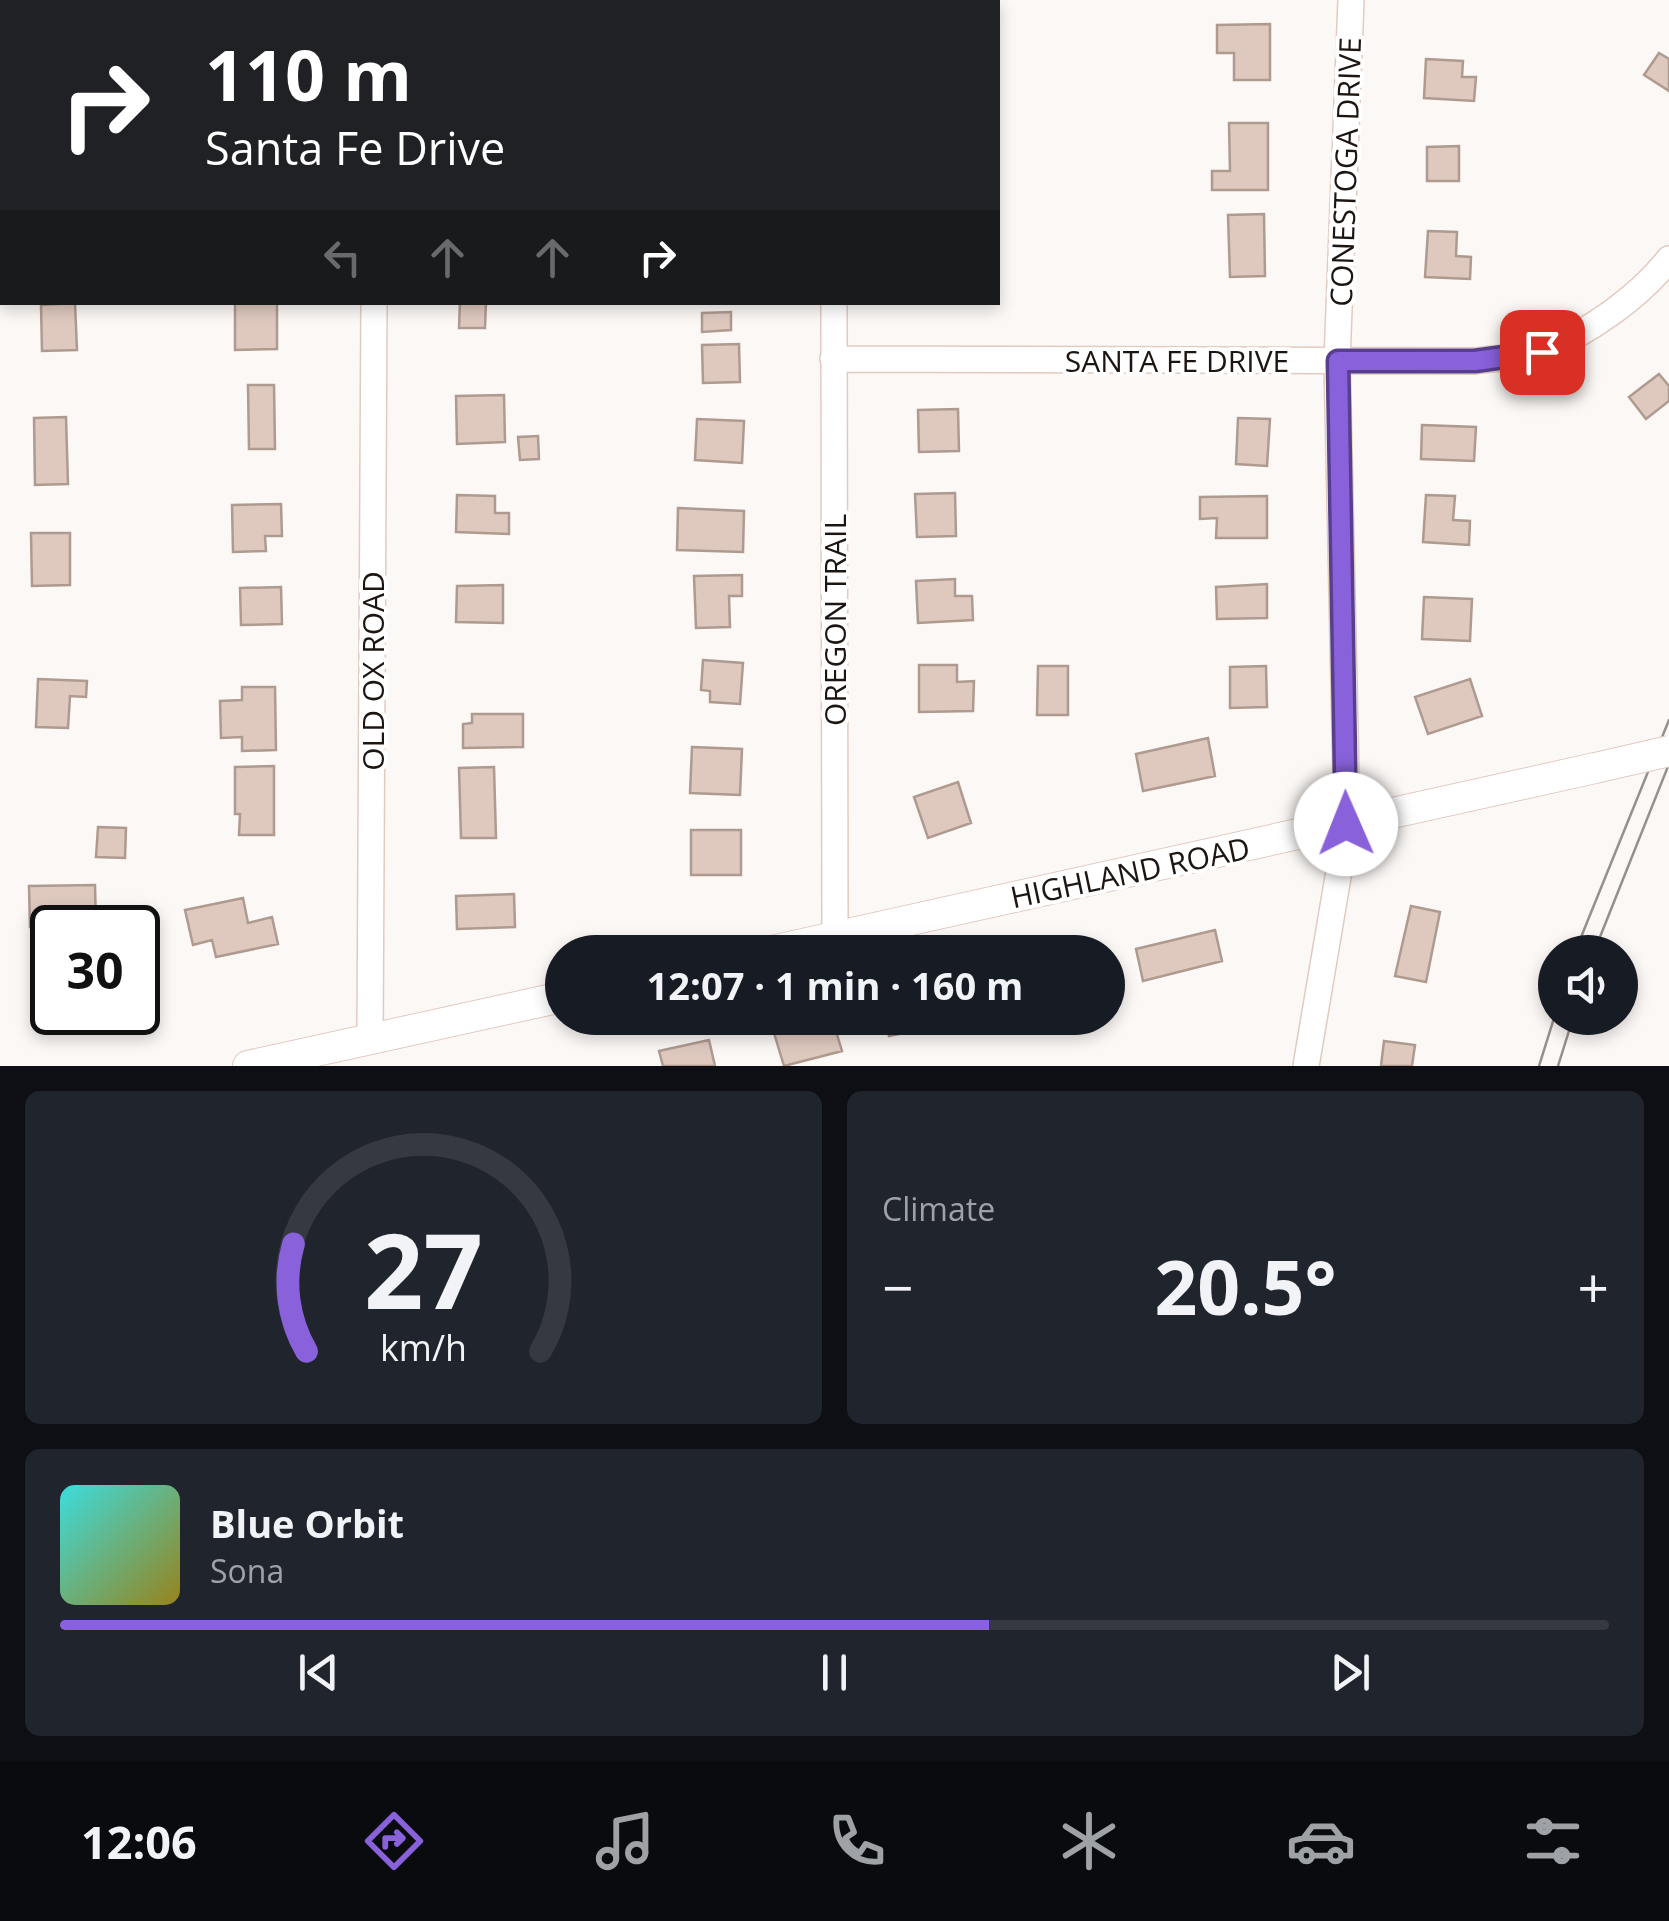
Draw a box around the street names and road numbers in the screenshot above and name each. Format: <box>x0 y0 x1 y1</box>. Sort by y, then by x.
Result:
street label: CONESTOGA DRIVE <box>1320 37 1370 307</box>
street label: SANTA FE DRIVE <box>1065 340 1289 381</box>
street label: OREGON TRAIL <box>814 514 855 726</box>
street label: OLD OX ROAD <box>352 571 393 771</box>
street label: HIGHLAND ROAD <box>1007 827 1253 917</box>

